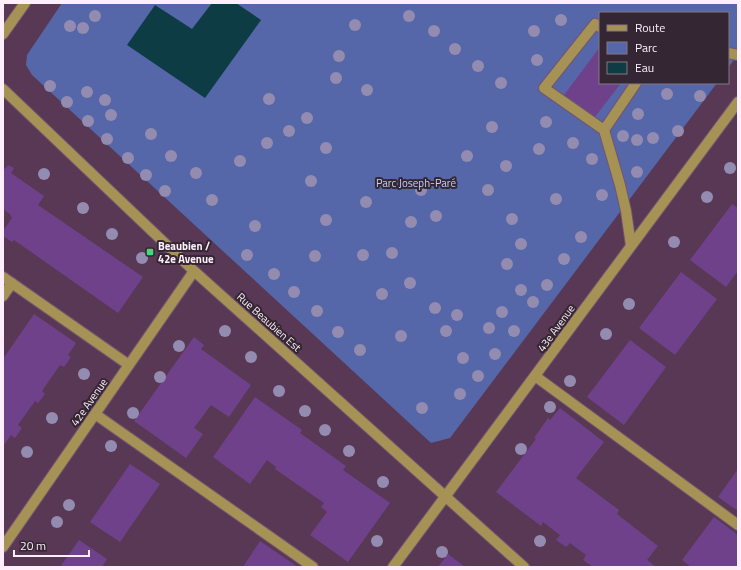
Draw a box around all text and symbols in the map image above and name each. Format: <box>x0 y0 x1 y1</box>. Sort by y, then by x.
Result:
legend <box>599 12 729 84</box>
text: Route <box>635 18 665 37</box>
text: Parc <box>635 38 657 57</box>
text: Eau <box>635 58 654 77</box>
park label: Parc Joseph-Paré <box>376 175 457 191</box>
place label: Beaubien / 42e Avenue <box>158 238 214 267</box>
marker: Beaubien / 42e Avenue <box>145 247 155 257</box>
street label: Rue Beaubien Est <box>233 289 305 355</box>
street label: 43e Avenue <box>533 301 579 355</box>
street label: 42e Avenue <box>67 375 111 429</box>
scale bar <box>14 532 89 558</box>
text: 20 m <box>20 536 46 555</box>

